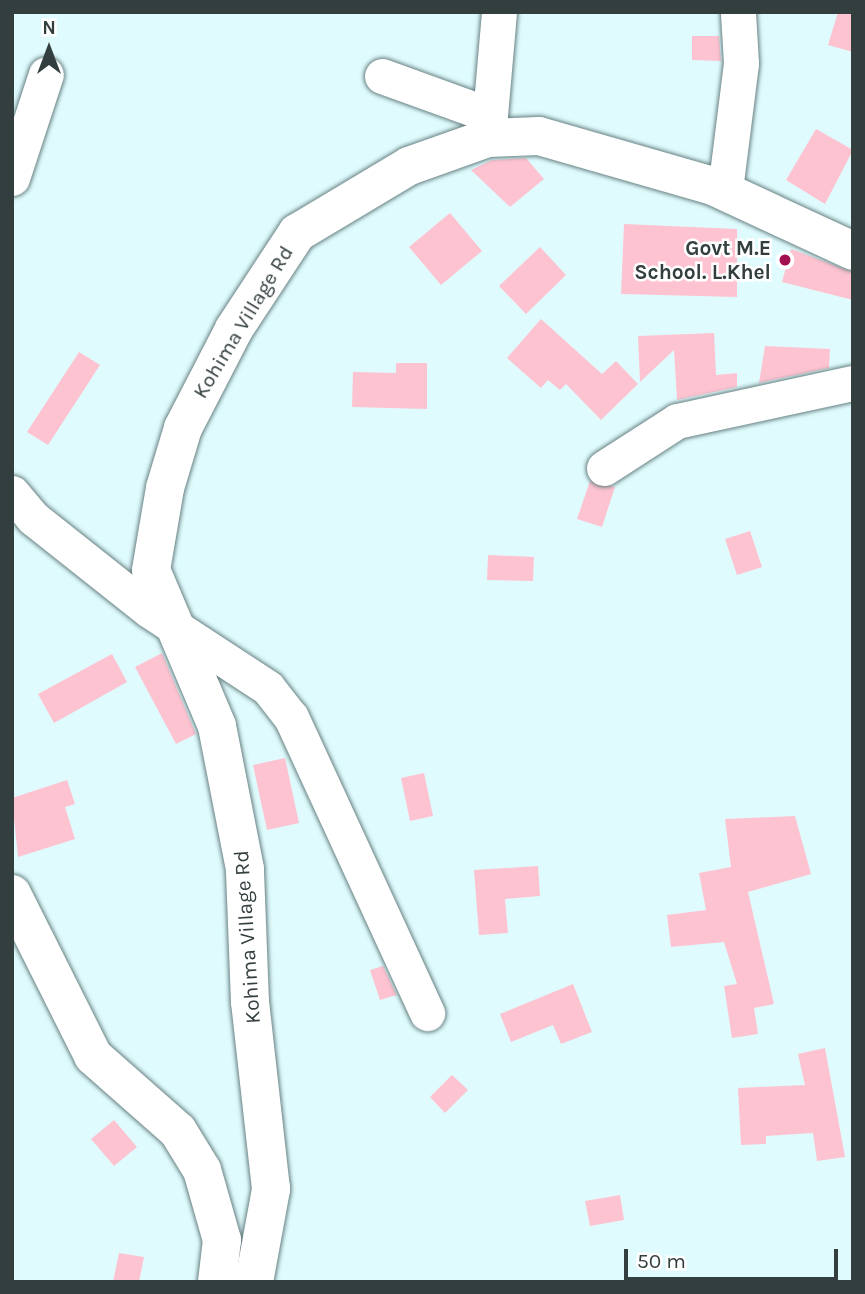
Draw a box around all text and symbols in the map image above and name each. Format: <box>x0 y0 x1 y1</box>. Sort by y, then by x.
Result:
north arrow <box>14 14 84 84</box>
text: N <box>42 17 56 39</box>
place label: Govt M.E School. L.Khel <box>634 235 771 285</box>
street label: Kohima Village Rd <box>187 241 299 403</box>
marker: Govt M.E School. L.Khel <box>777 252 793 268</box>
street label: Kohima Village Rd <box>228 849 266 1025</box>
scale bar <box>627 1234 840 1278</box>
text: 50 m <box>637 1249 686 1273</box>

